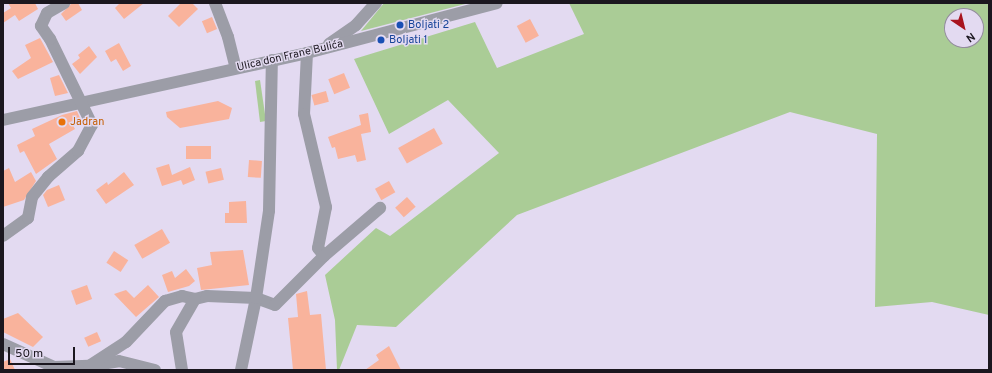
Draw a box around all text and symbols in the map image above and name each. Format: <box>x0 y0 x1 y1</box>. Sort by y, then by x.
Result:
north arrow <box>944 8 984 48</box>
place label: Boljati 2 <box>408 18 449 32</box>
marker: Boljati 2 <box>395 20 405 30</box>
text: N <box>963 29 978 45</box>
place label: Boljati 1 <box>389 33 427 47</box>
marker: Boljati 1 <box>376 35 386 45</box>
street label: Ulica don Frane Bulića <box>236 37 344 75</box>
place label: Jadran <box>70 115 104 129</box>
marker: Jadran <box>57 117 67 127</box>
scale bar <box>10 339 77 365</box>
text: 50 m <box>15 346 43 362</box>

